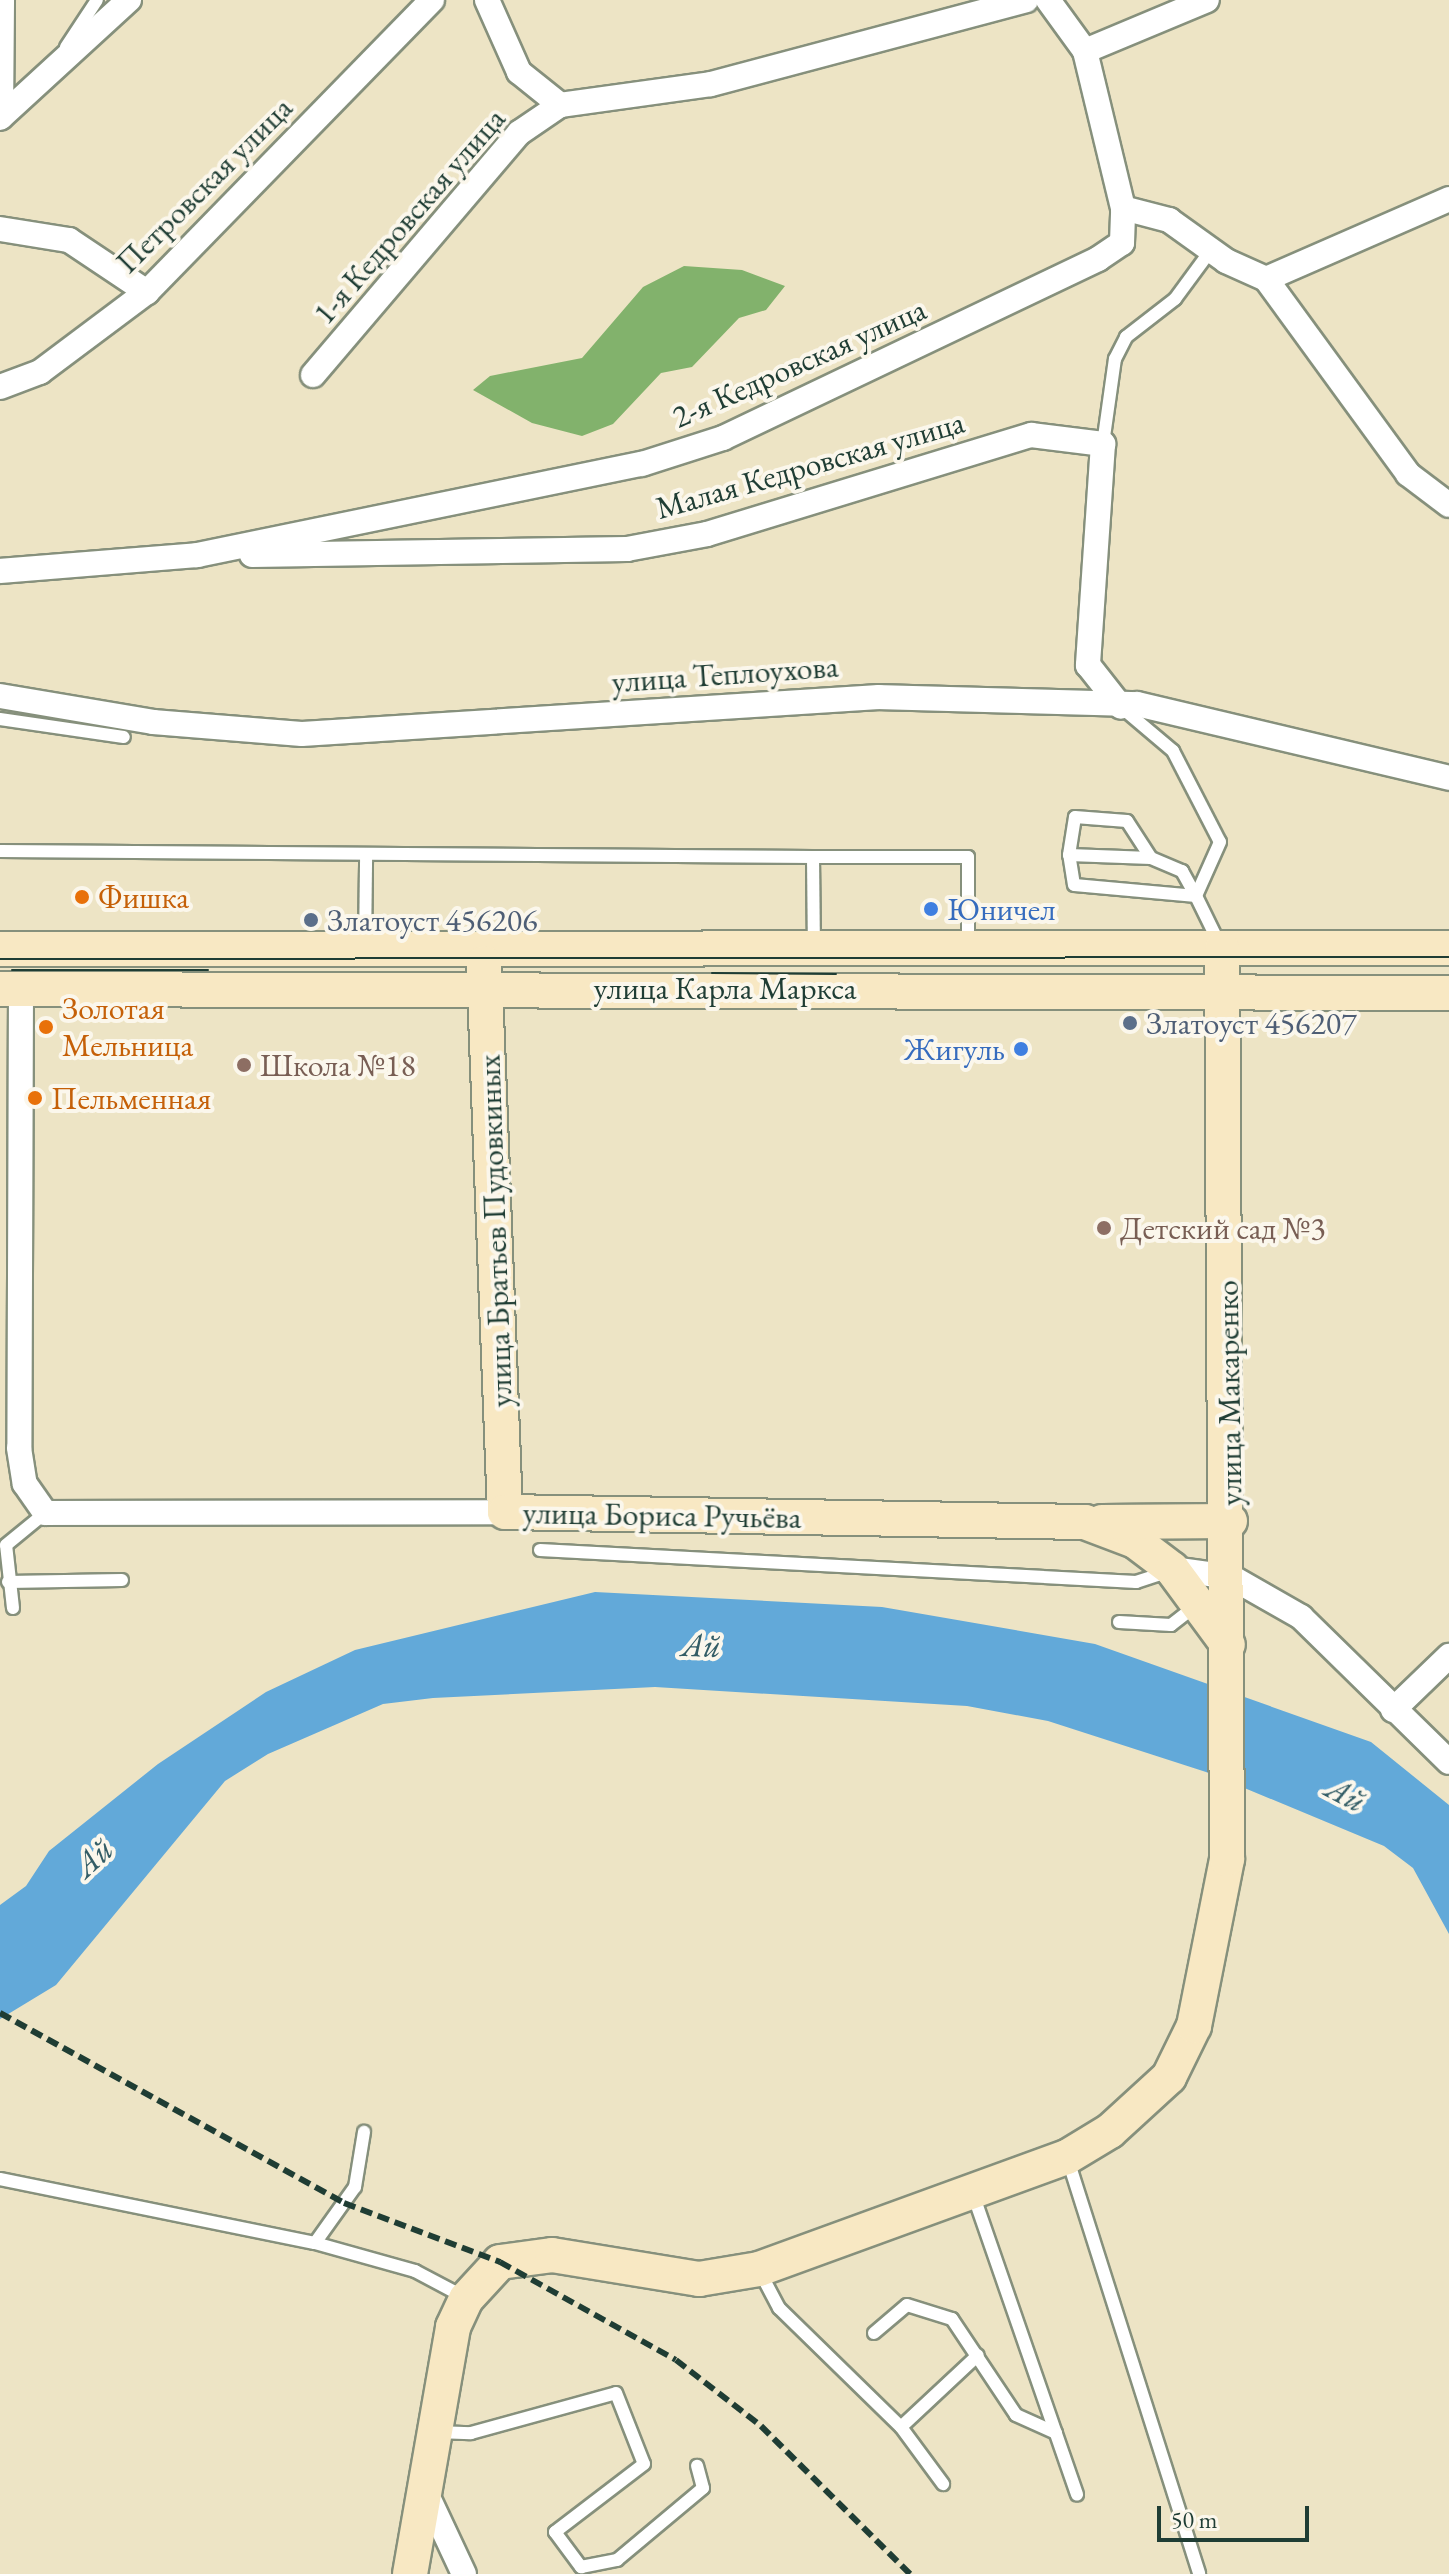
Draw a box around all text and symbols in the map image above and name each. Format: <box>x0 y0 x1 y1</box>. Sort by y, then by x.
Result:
street label: Петровская улица <box>108 89 300 281</box>
street label: 1-я Кедровская улица <box>305 100 513 332</box>
street label: 2-я Кедровская улица <box>666 290 932 436</box>
street label: Малая Кедровская улица <box>651 403 969 527</box>
street label: улица Теплоухова <box>610 647 840 701</box>
place label: Фишка <box>98 878 189 916</box>
marker: Фишка <box>73 888 91 906</box>
place label: Юничел <box>947 890 1056 928</box>
marker: Юничел <box>922 900 940 918</box>
place label: Златоуст 456206 <box>327 901 538 939</box>
marker: Златоуст 456206 <box>302 911 320 929</box>
street label: улица Карла Маркса <box>594 969 856 1007</box>
place label: Золотая Мельница <box>62 990 193 1065</box>
place label: Златоуст 456207 <box>1146 1004 1357 1042</box>
marker: Златоуст 456207 <box>1121 1014 1139 1032</box>
marker: Золотая Мельница <box>37 1018 55 1036</box>
place label: Жигуль <box>904 1030 1005 1068</box>
marker: Жигуль <box>1012 1040 1030 1058</box>
place label: Школа №18 <box>260 1046 416 1084</box>
street label: улица Братьев Пудовкиных <box>470 1054 520 1408</box>
marker: Школа №18 <box>235 1056 253 1074</box>
place label: Пельменная <box>51 1079 211 1117</box>
marker: Пельменная <box>26 1089 44 1107</box>
place label: Детский сад №3 <box>1120 1209 1326 1247</box>
marker: Детский сад №3 <box>1095 1219 1113 1237</box>
street label: улица Макаренко <box>1208 1280 1250 1506</box>
street label: улица Бориса Ручьёва <box>522 1493 802 1537</box>
water label: Ай <box>681 1624 721 1666</box>
water label: Ай <box>1319 1767 1373 1821</box>
water label: Ай <box>65 1829 121 1885</box>
scale bar <box>1161 2490 1313 2540</box>
text: 50 m <box>1171 2504 1218 2535</box>

